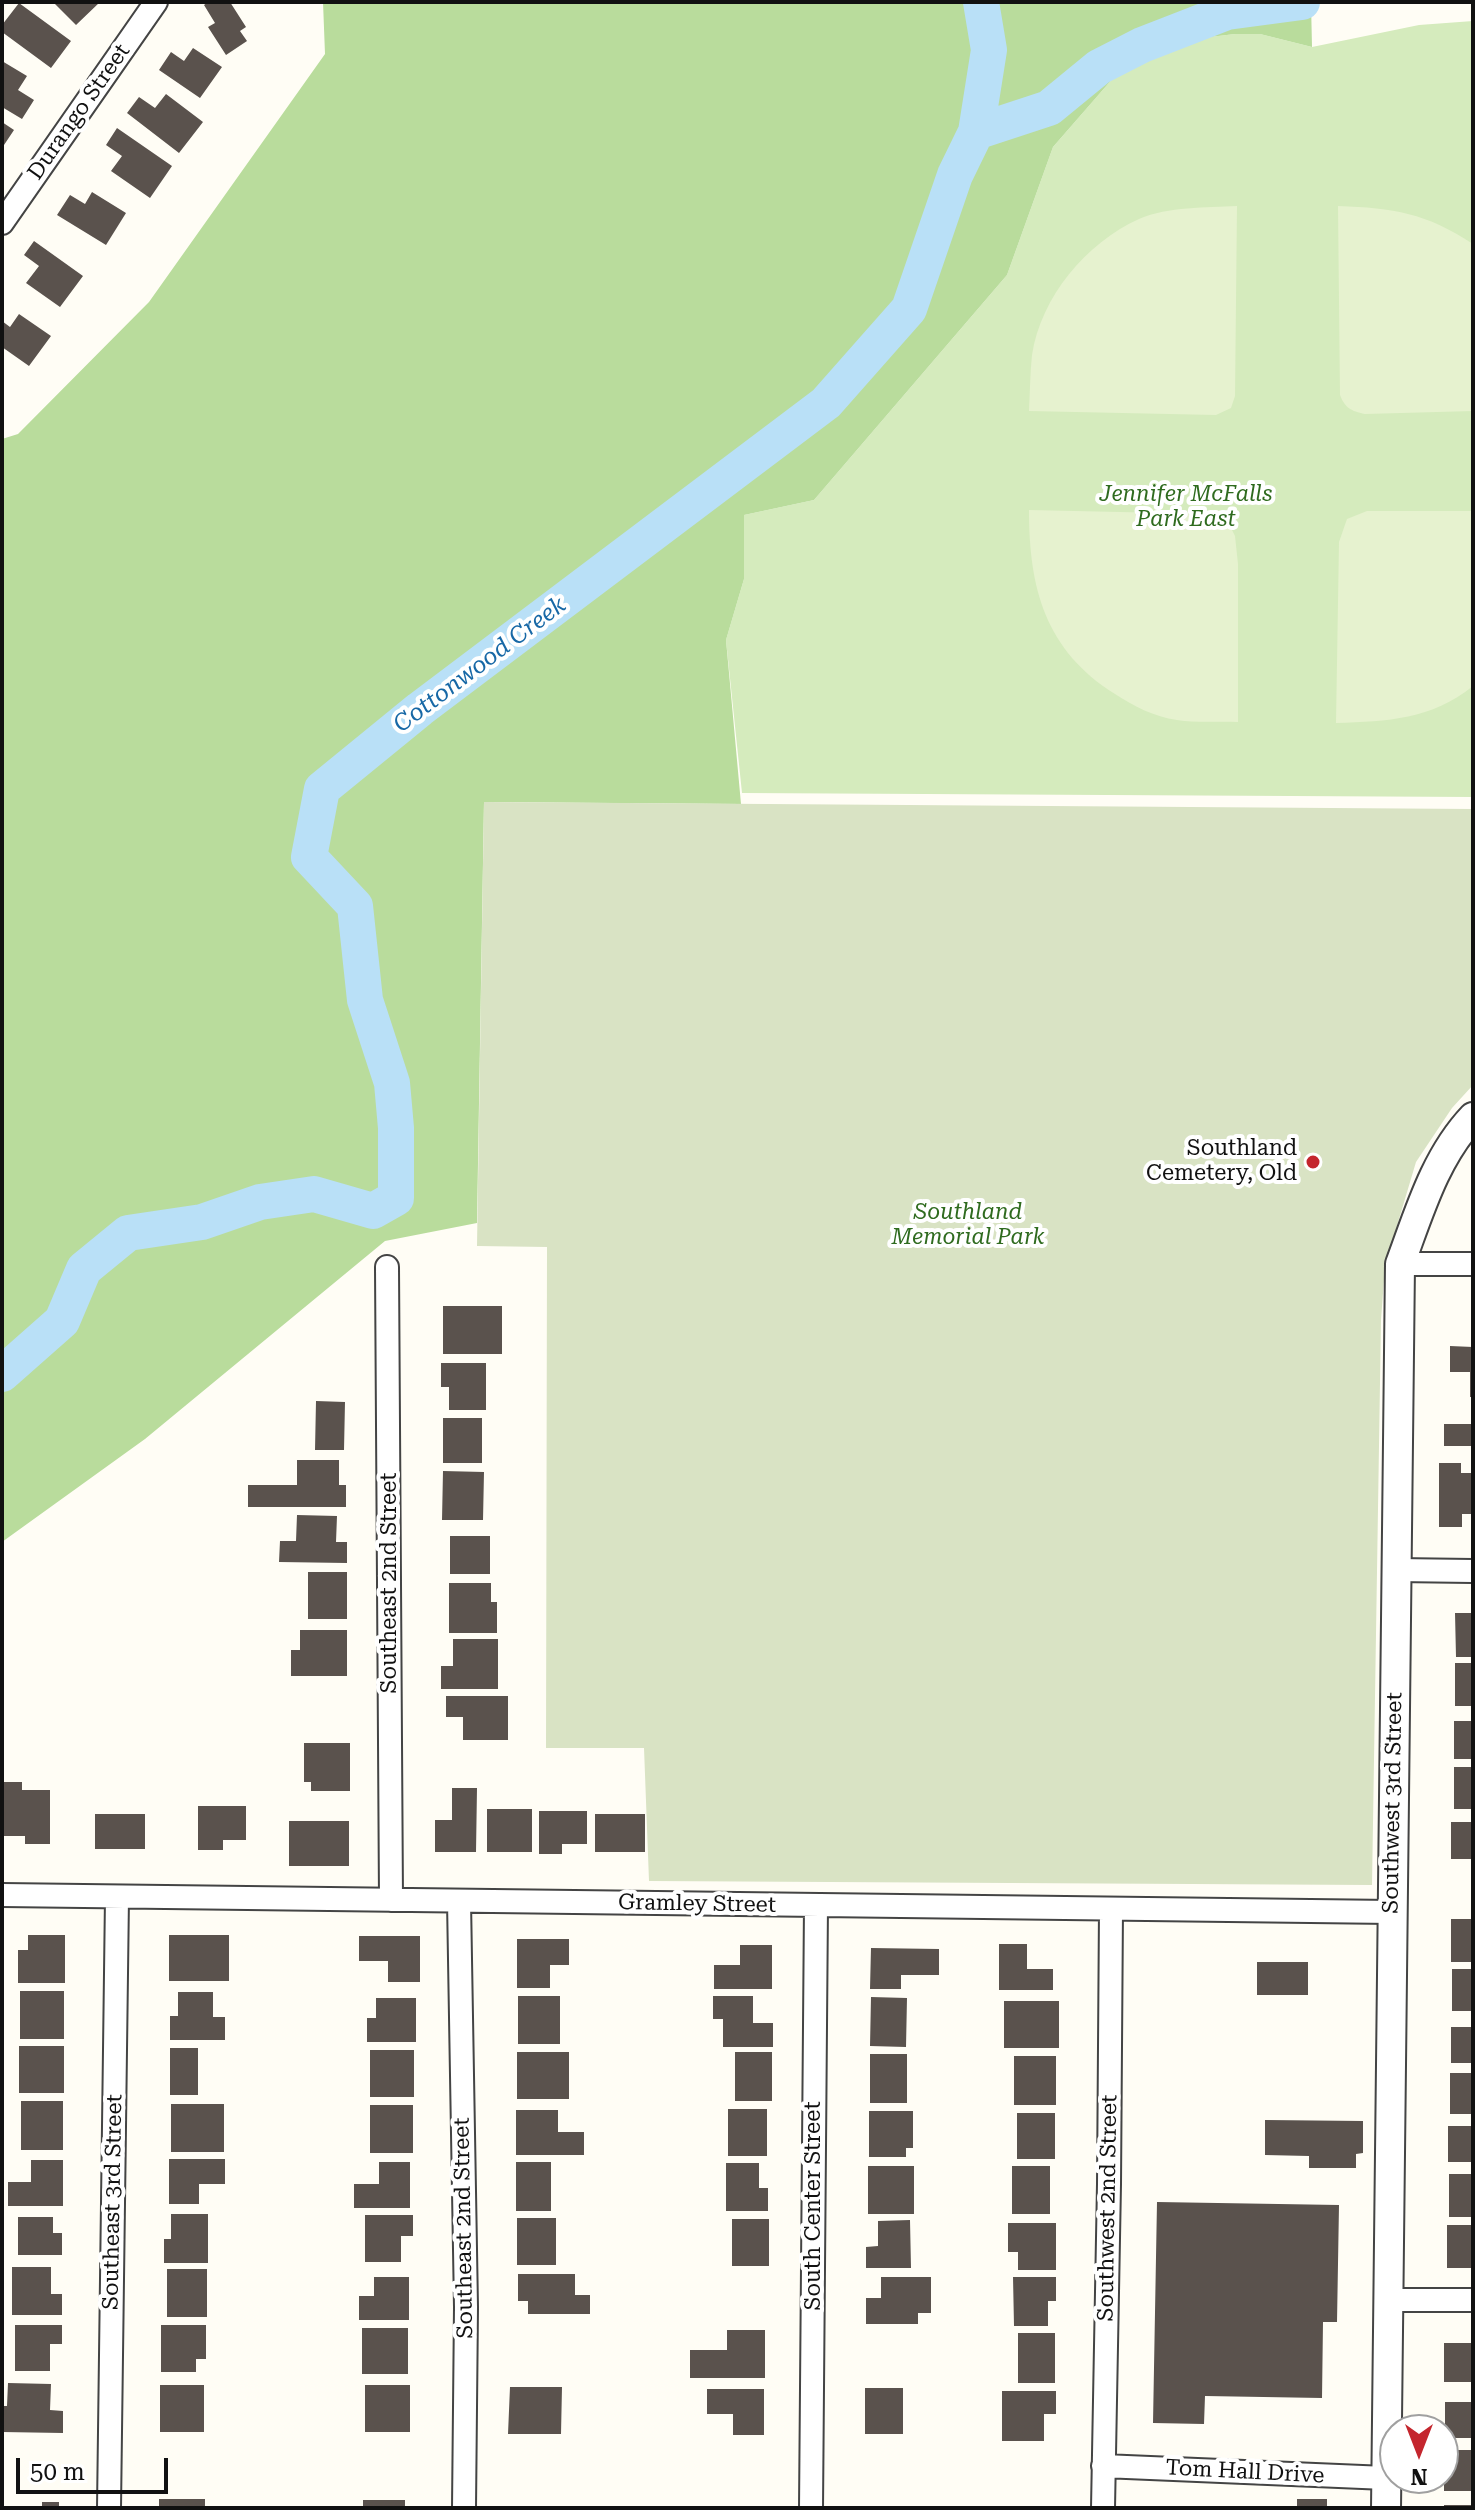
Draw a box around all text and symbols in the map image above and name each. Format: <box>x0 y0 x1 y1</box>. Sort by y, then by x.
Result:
street label: Durango Street <box>22 39 136 185</box>
park label: Jennifer McFalls Park East <box>1099 482 1273 534</box>
water label: Cottonwood Creek <box>388 591 572 739</box>
place label: Southland Cemetery, Old <box>1146 1136 1297 1188</box>
marker: Southland Cemetery, Old <box>1304 1153 1322 1171</box>
park label: Southland Memorial Park <box>892 1200 1044 1252</box>
street label: Southeast 2nd Street <box>377 1472 403 1694</box>
street label: Southwest 3rd Street <box>1378 1692 1408 1914</box>
street label: Gramley Street <box>618 1889 776 1919</box>
street label: Southeast 3rd Street <box>98 2094 128 2310</box>
street label: Southwest 2nd Street <box>1093 2094 1123 2322</box>
street label: South Center Street <box>801 2101 827 2311</box>
street label: Southeast 2nd Street <box>449 2117 479 2339</box>
north arrow <box>1379 2414 1459 2494</box>
scale bar <box>20 2442 172 2492</box>
street label: Tom Hall Drive <box>1165 2455 1325 2489</box>
text: 50 m <box>30 2458 85 2486</box>
text: N <box>1411 2464 1427 2489</box>

